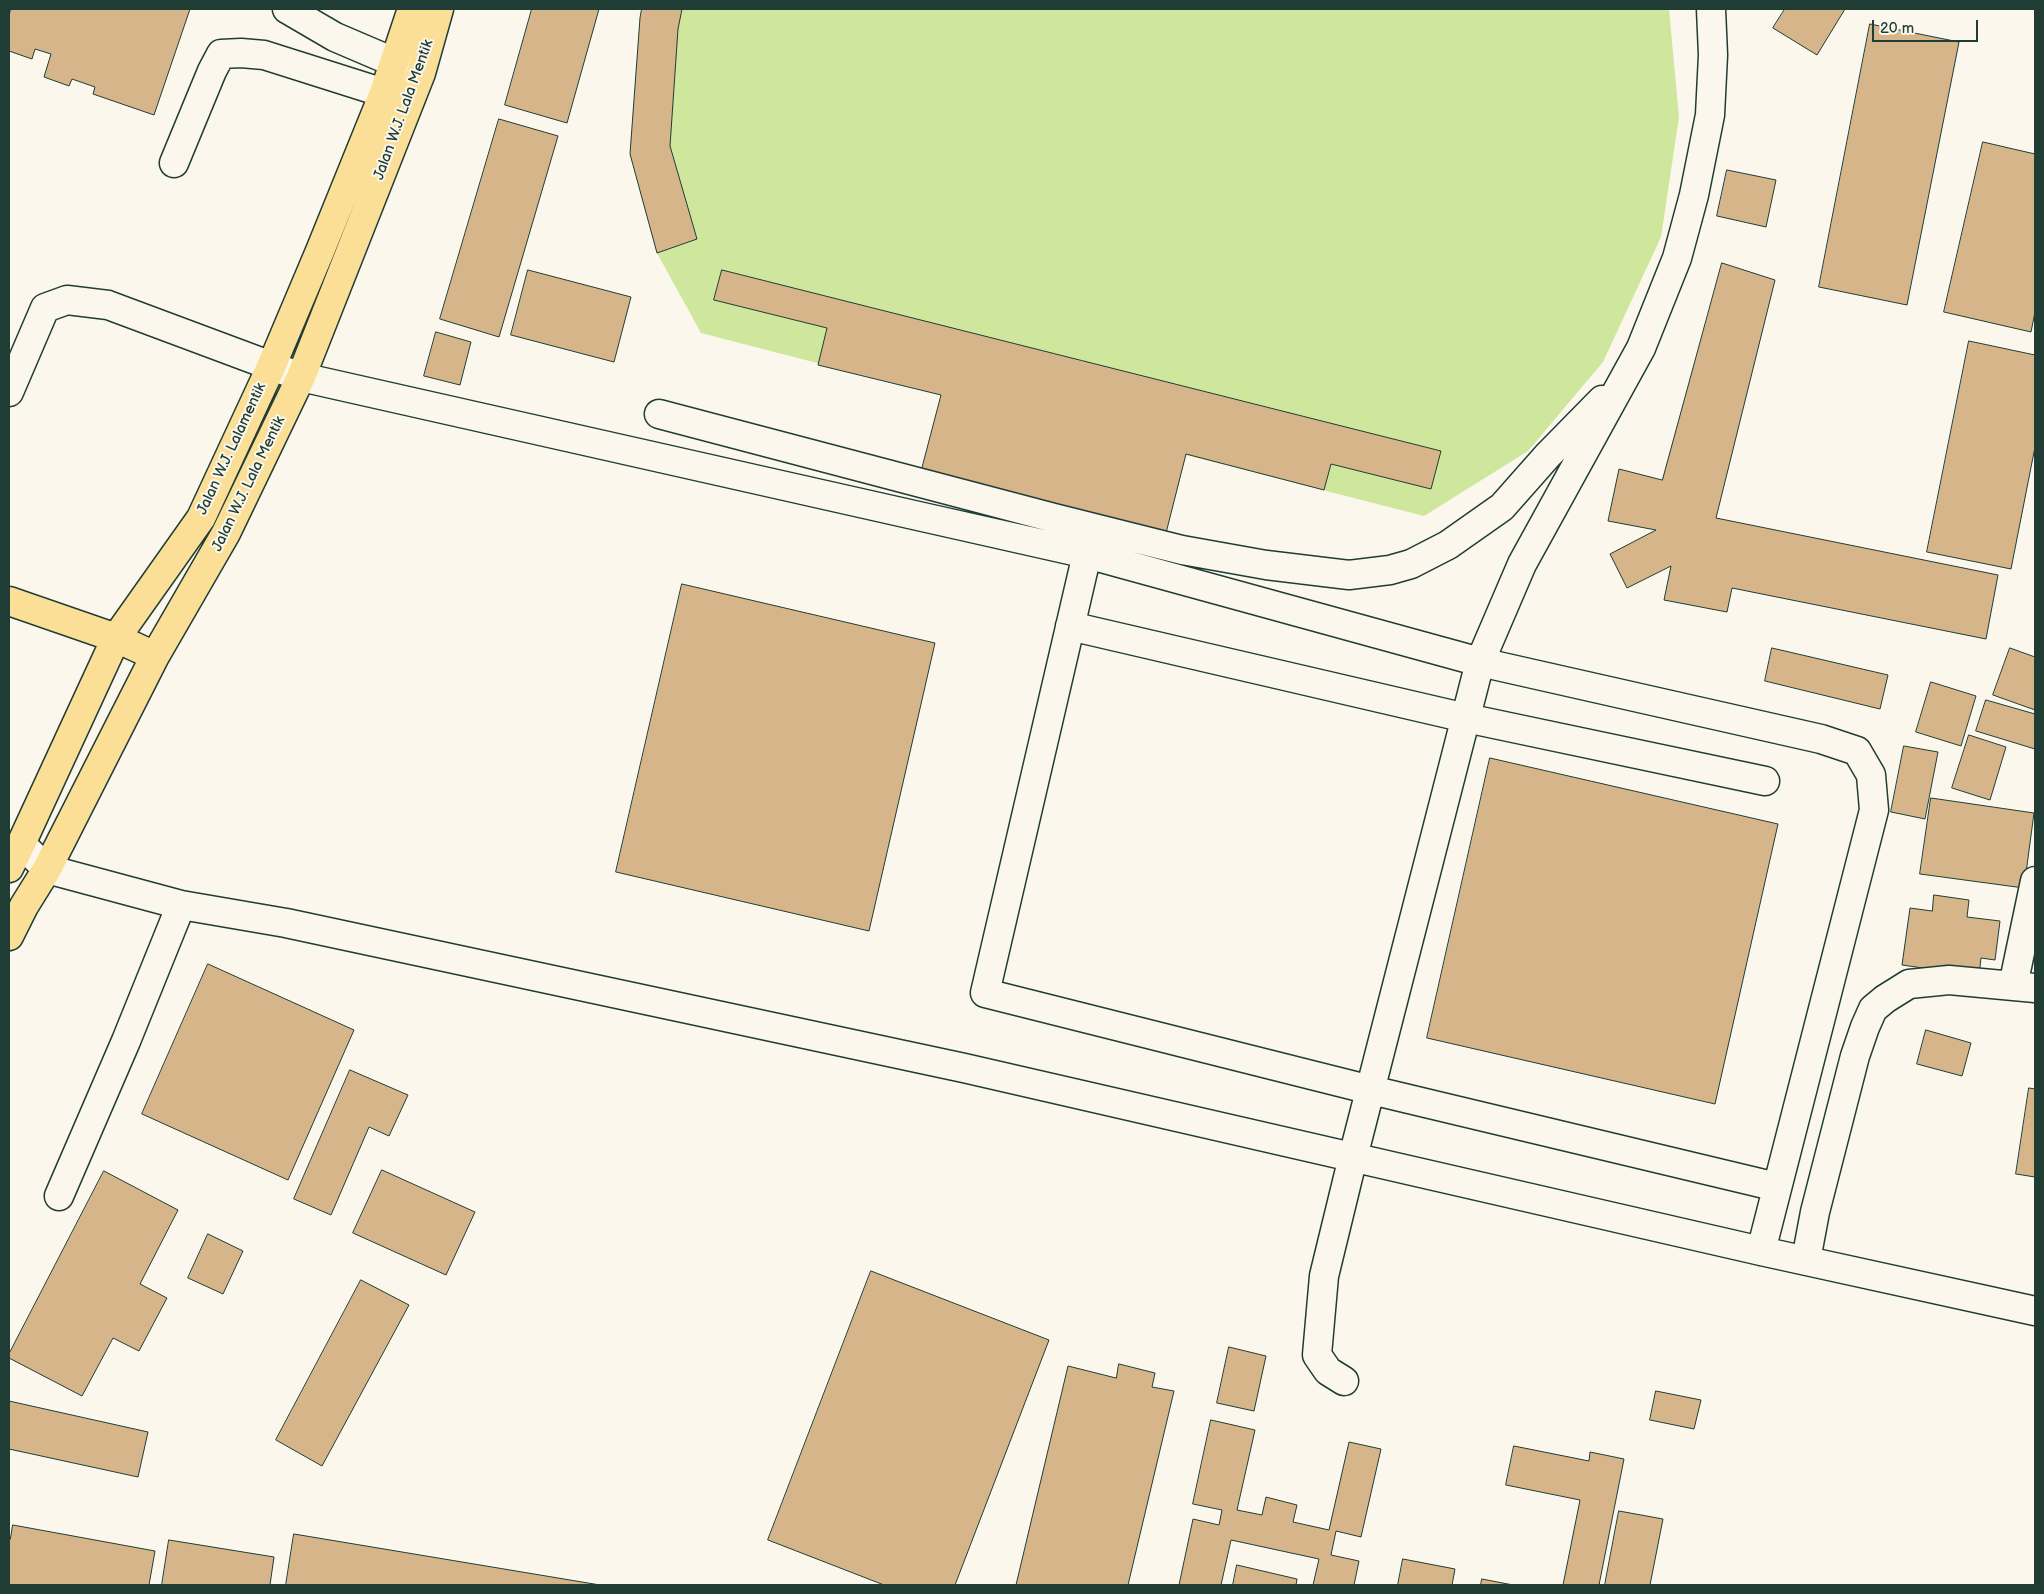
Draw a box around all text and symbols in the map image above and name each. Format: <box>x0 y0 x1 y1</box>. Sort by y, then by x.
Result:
scale bar <box>1874 10 1980 42</box>
text: 20 m <box>1880 19 1914 38</box>
street label: Jalan W.J. Lala Mentik <box>370 37 438 183</box>
street label: Jalan W.J. Lalamentik <box>194 380 270 518</box>
street label: Jalan W.J. Lala Mentik <box>208 414 290 554</box>

